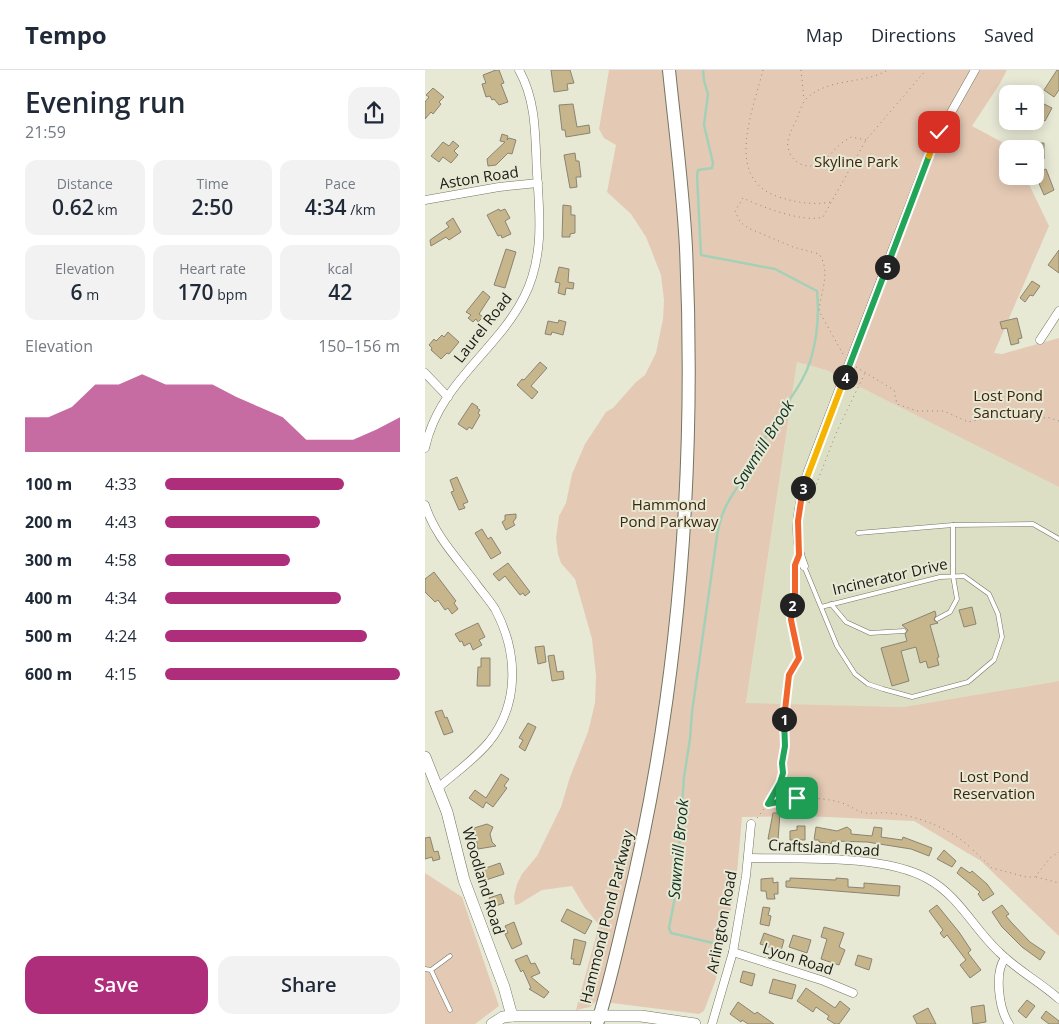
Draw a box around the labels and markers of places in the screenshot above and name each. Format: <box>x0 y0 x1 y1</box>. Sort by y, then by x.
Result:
pin <box>918 111 960 153</box>
pin: 5 <box>875 254 899 280</box>
pin: 4 <box>833 364 857 390</box>
pin: 3 <box>791 476 815 500</box>
pin: 2 <box>779 592 805 618</box>
pin: 1 <box>771 706 797 732</box>
pin <box>776 777 818 819</box>

